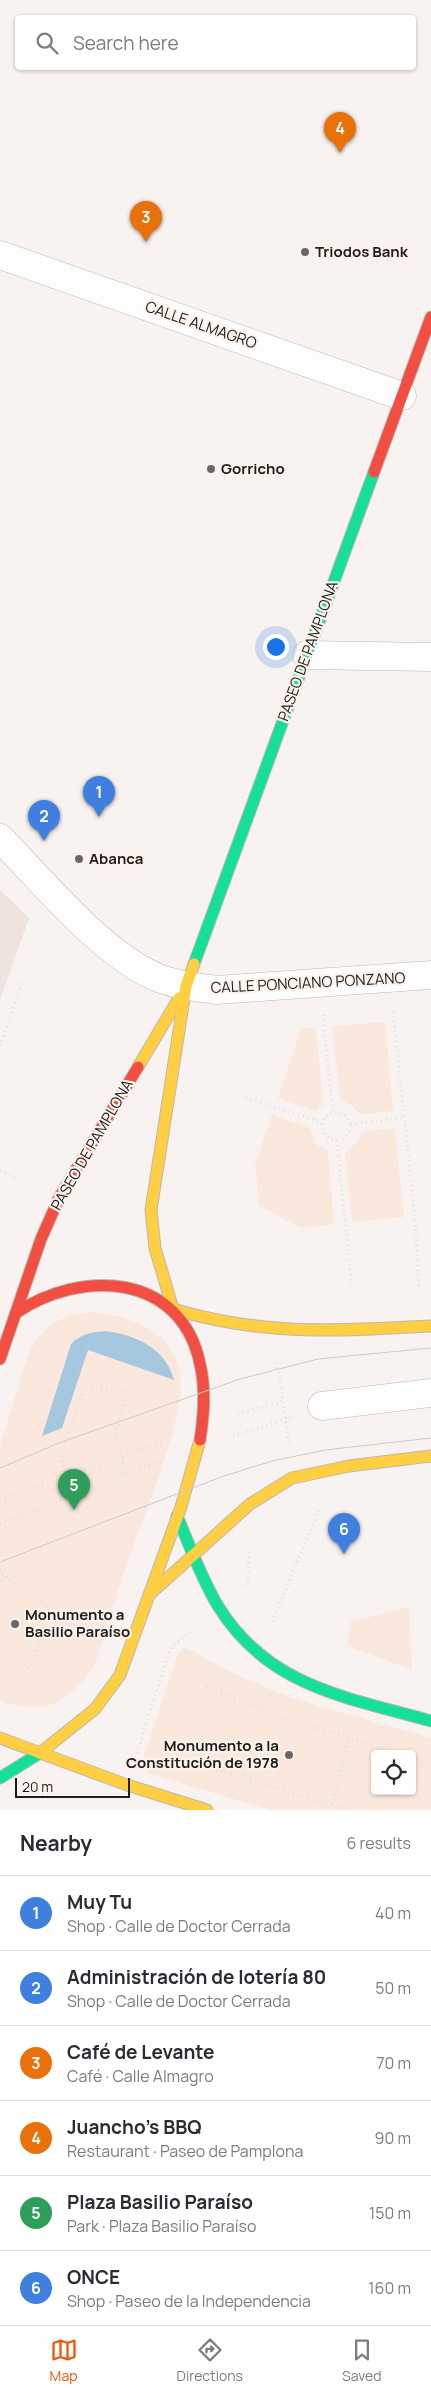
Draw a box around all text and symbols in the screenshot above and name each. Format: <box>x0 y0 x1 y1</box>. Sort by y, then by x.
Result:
search box <box>15 15 416 70</box>
icon: search <box>33 29 61 57</box>
text: Search here <box>73 30 179 56</box>
pin: 4 <box>324 112 356 153</box>
pin: 3 <box>130 201 162 242</box>
place label: Triodos Bank <box>315 241 409 262</box>
marker: Triodos Bank <box>299 246 311 258</box>
street label: CALLE ALMAGRO <box>143 296 260 353</box>
place label: Gorricho <box>221 458 285 479</box>
marker: Gorricho <box>205 463 217 475</box>
street label: PASEO DE PAMPLONA <box>272 577 343 724</box>
your location <box>263 634 289 660</box>
pin: 1 <box>83 776 115 817</box>
pin: 2 <box>28 800 60 841</box>
place label: Abanca <box>89 848 143 869</box>
marker: Abanca <box>73 853 85 865</box>
street label: CALLE PONCIANO PONZANO <box>210 967 406 998</box>
street label: PASEO DE PAMPLONA <box>46 1075 138 1214</box>
pin: 5 <box>58 1469 90 1510</box>
pin: 6 <box>328 1513 360 1554</box>
place label: Monumento a Basilio Paraíso <box>25 1604 130 1642</box>
marker: Monumento a Basilio Paraíso <box>9 1618 21 1630</box>
place label: Monumento a la Constitución de 1978 <box>126 1735 279 1773</box>
marker: Monumento a la Constitución de 1978 <box>283 1749 295 1761</box>
map controls <box>371 1750 416 1795</box>
button: locate <box>371 1750 416 1795</box>
scale bar <box>15 1775 130 1798</box>
text: 20 m <box>22 1777 53 1796</box>
text: Nearby <box>20 1829 92 1857</box>
text: 6 results <box>346 1832 411 1854</box>
text: Muy Tu <box>67 1889 132 1915</box>
text: 1 <box>32 1902 40 1924</box>
text: 40 m <box>375 1902 411 1924</box>
text: Shop · Calle de Doctor Cerrada <box>67 1915 291 1937</box>
text: Administración de lotería 80 <box>67 1964 326 1990</box>
text: 2 <box>31 1977 41 1999</box>
text: 50 m <box>375 1977 411 1999</box>
text: Shop · Calle de Doctor Cerrada <box>67 1990 291 2012</box>
text: Café de Levante <box>67 2039 214 2065</box>
text: 3 <box>31 2052 41 2074</box>
text: 70 m <box>376 2052 411 2074</box>
text: Café · Calle Almagro <box>67 2065 214 2087</box>
text: Juancho's BBQ <box>67 2114 201 2140</box>
text: 4 <box>31 2127 41 2149</box>
text: 90 m <box>375 2127 411 2149</box>
text: Restaurant · Paseo de Pamplona <box>67 2140 303 2162</box>
text: Plaza Basilio Paraíso <box>67 2189 253 2215</box>
text: 5 <box>31 2202 41 2224</box>
text: 150 m <box>369 2202 411 2224</box>
text: Park · Plaza Basilio Paraíso <box>67 2215 256 2237</box>
text: ONCE <box>67 2264 120 2290</box>
text: 6 <box>31 2277 41 2299</box>
text: 160 m <box>368 2277 411 2299</box>
text: Shop · Paseo de la Independencia <box>67 2290 311 2312</box>
tab: Map <box>50 2336 78 2385</box>
tab: Directions <box>177 2336 243 2385</box>
tab: Saved <box>342 2336 381 2385</box>

